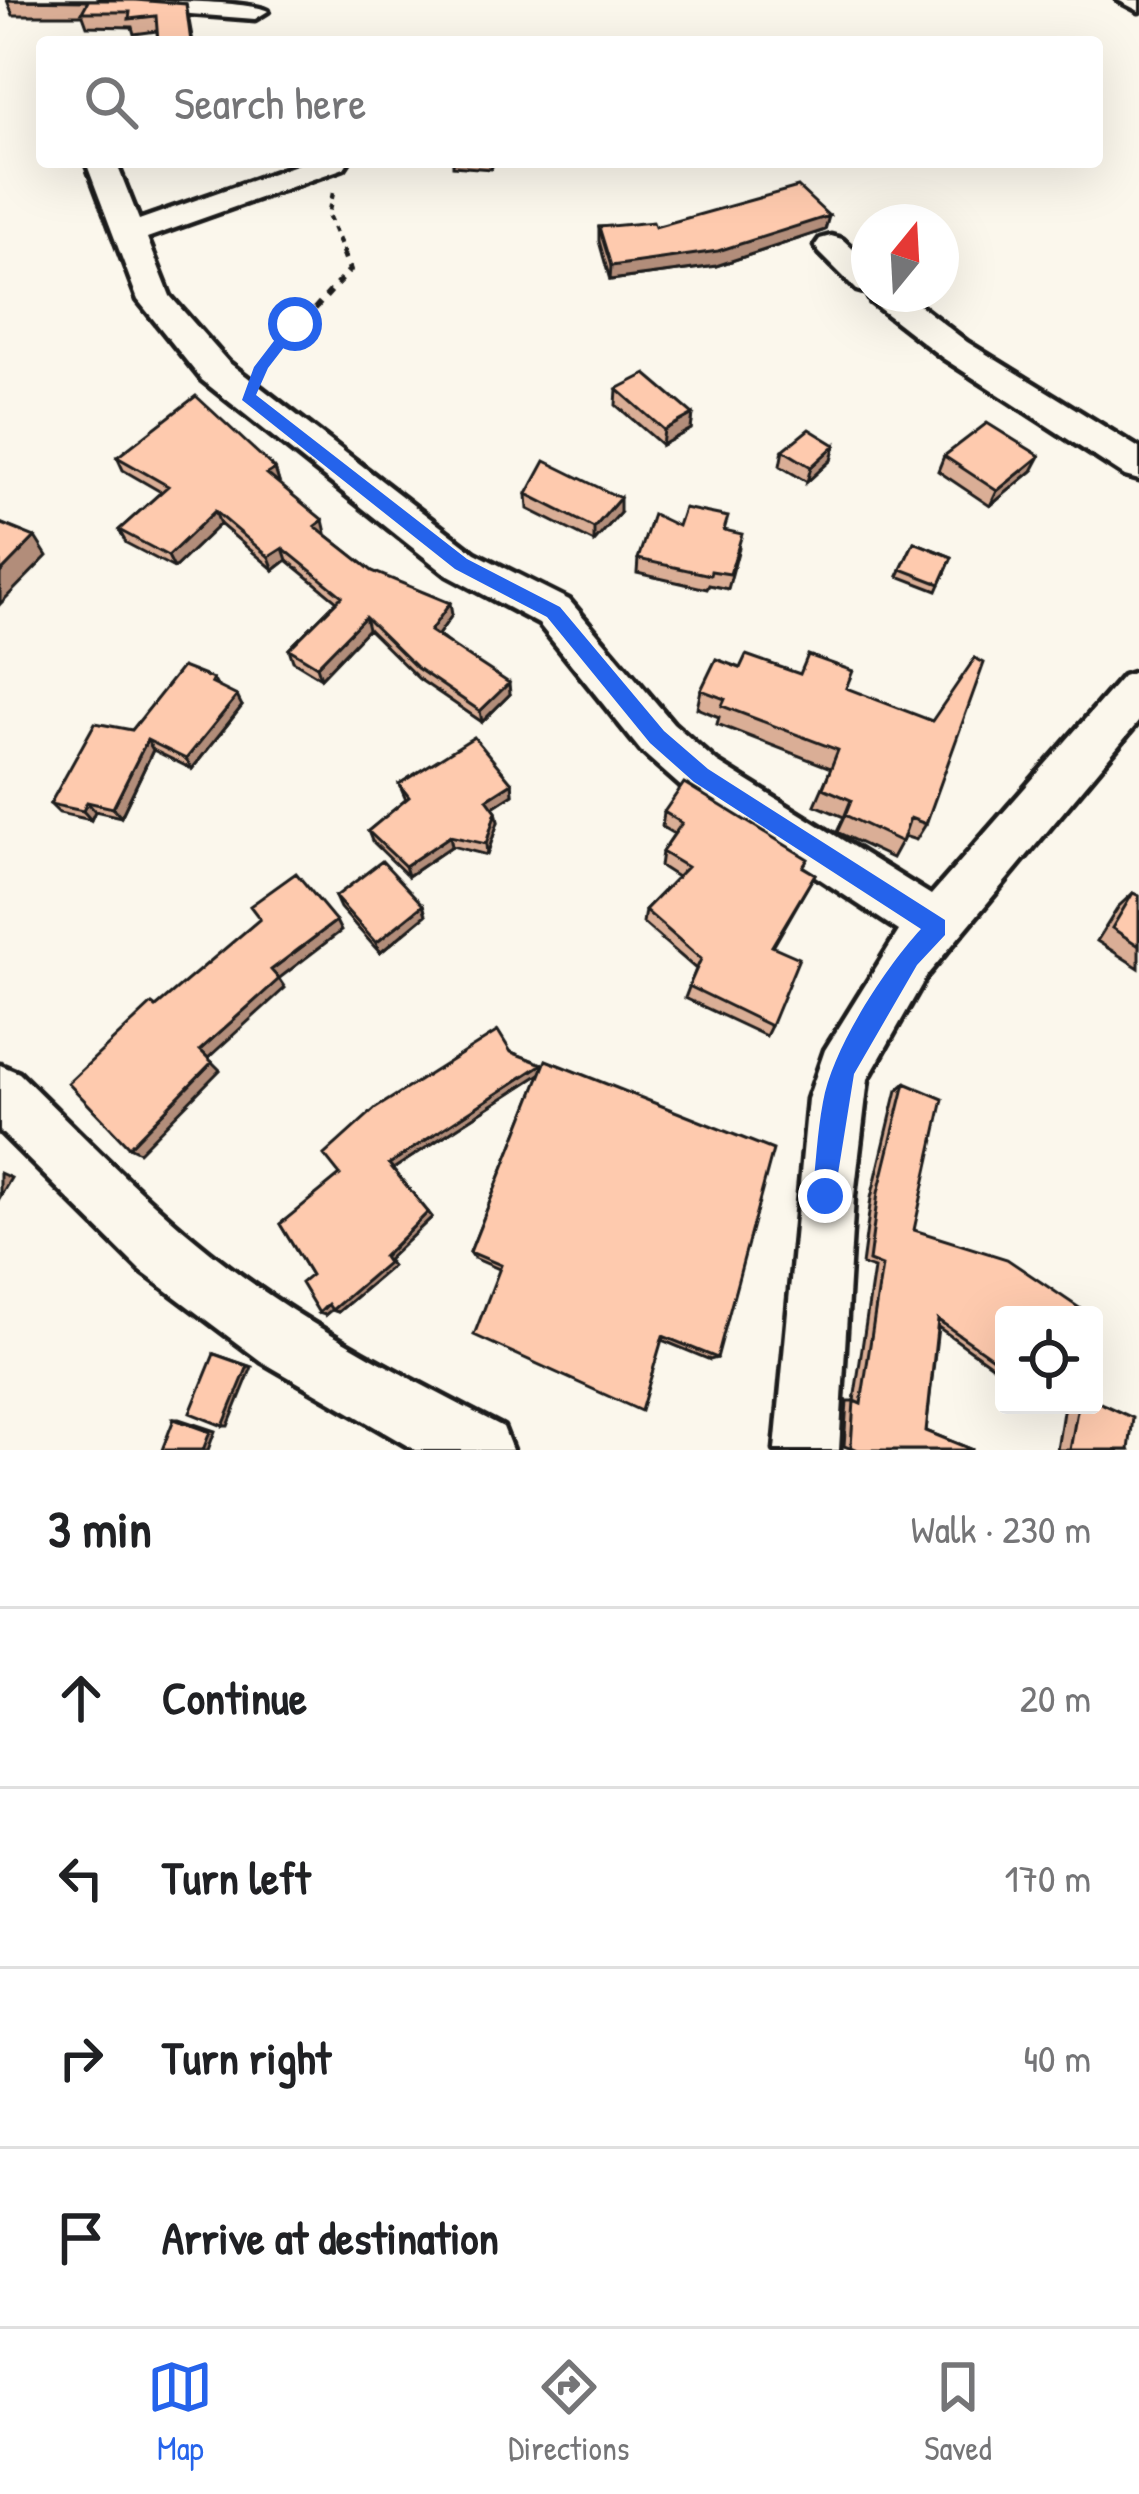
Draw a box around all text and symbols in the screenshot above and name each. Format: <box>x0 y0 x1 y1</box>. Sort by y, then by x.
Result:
search box <box>36 36 1103 168</box>
icon: search <box>78 69 144 135</box>
text: Search here <box>174 72 366 133</box>
north arrow <box>851 204 959 312</box>
route start <box>268 297 322 351</box>
route end <box>798 1169 852 1223</box>
map controls <box>995 1306 1103 1414</box>
button: locate <box>995 1306 1103 1414</box>
text: 3 min <box>48 1494 152 1563</box>
text: Walk · 230 m <box>911 1502 1091 1555</box>
icon: ahead <box>48 1665 114 1731</box>
text: Continue <box>162 1667 307 1728</box>
text: 20 m <box>1020 1671 1091 1724</box>
icon: left <box>48 1845 114 1911</box>
text: Turn left <box>162 1847 311 1908</box>
text: 170 m <box>1005 1851 1091 1904</box>
icon: right <box>48 2025 114 2091</box>
text: Turn right <box>162 2027 331 2088</box>
text: 40 m <box>1023 2031 1091 2084</box>
icon: arrive <box>48 2205 114 2271</box>
text: Arrive at destination <box>162 2207 499 2268</box>
tab: Map <box>147 2354 213 2470</box>
tab: Directions <box>508 2354 630 2470</box>
tab: Saved <box>924 2354 992 2470</box>

